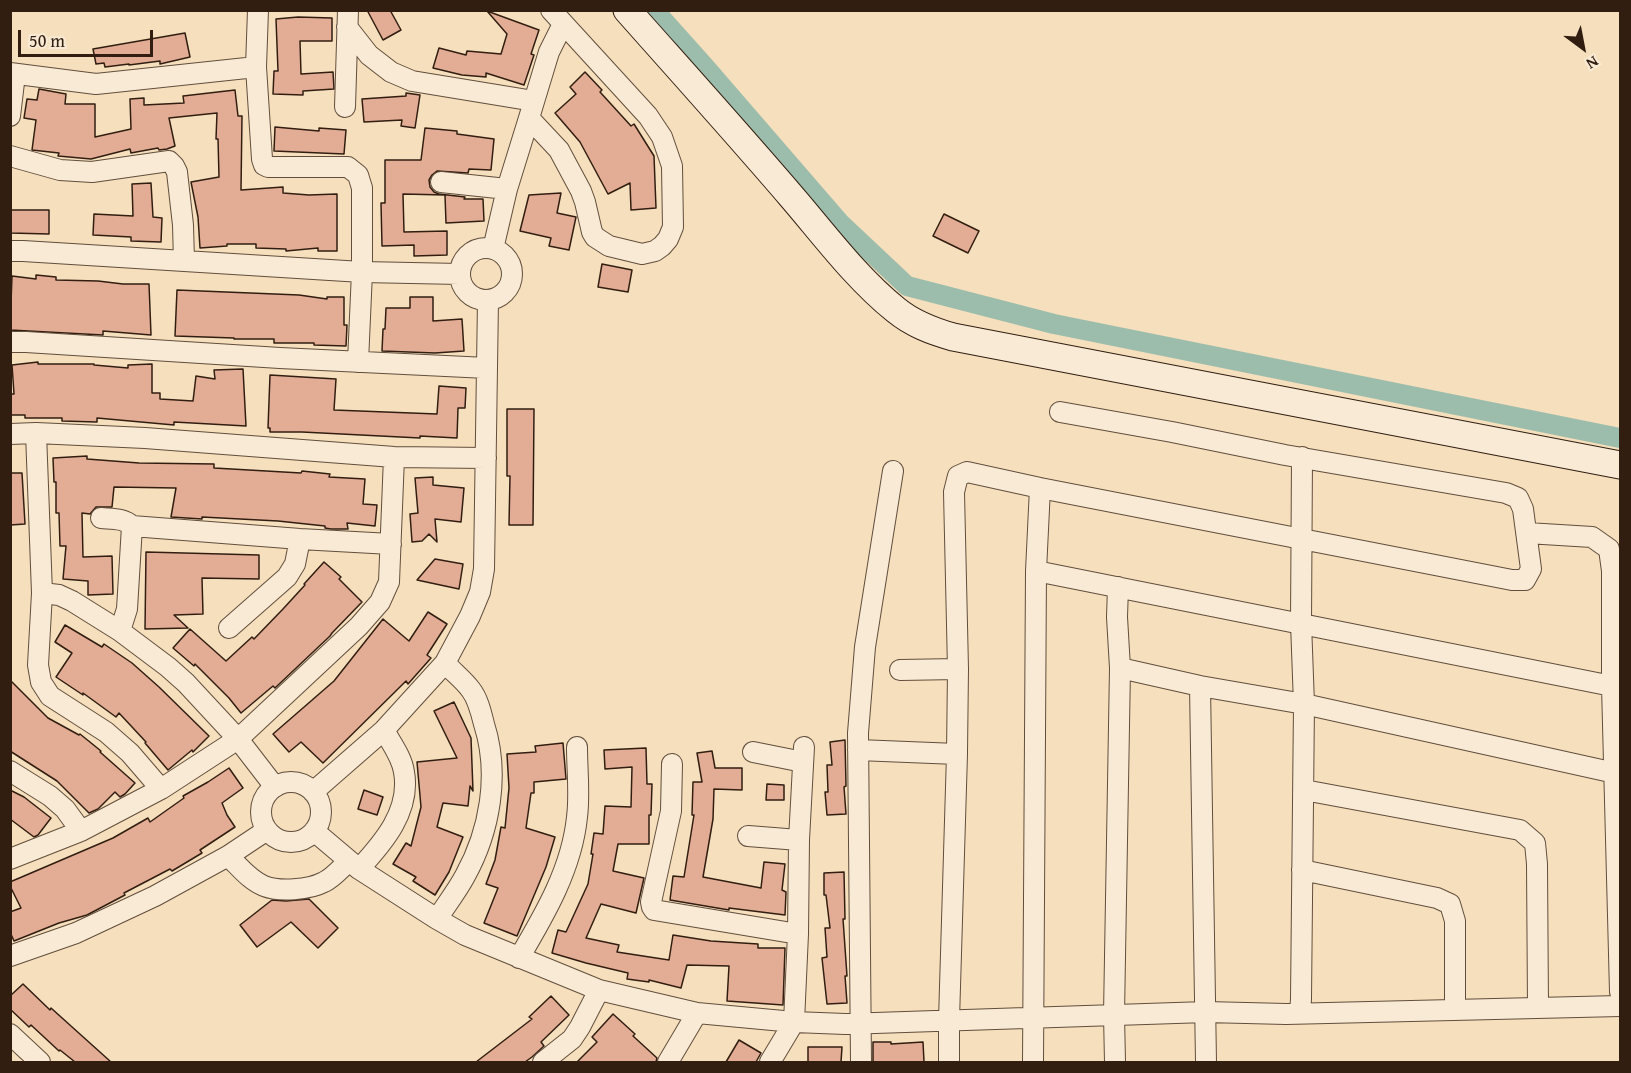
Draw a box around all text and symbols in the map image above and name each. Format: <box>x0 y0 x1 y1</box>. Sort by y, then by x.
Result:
scale bar <box>21 18 156 56</box>
north arrow <box>1553 18 1613 78</box>
text: 50 m <box>29 27 65 54</box>
text: N <box>1582 50 1603 76</box>

